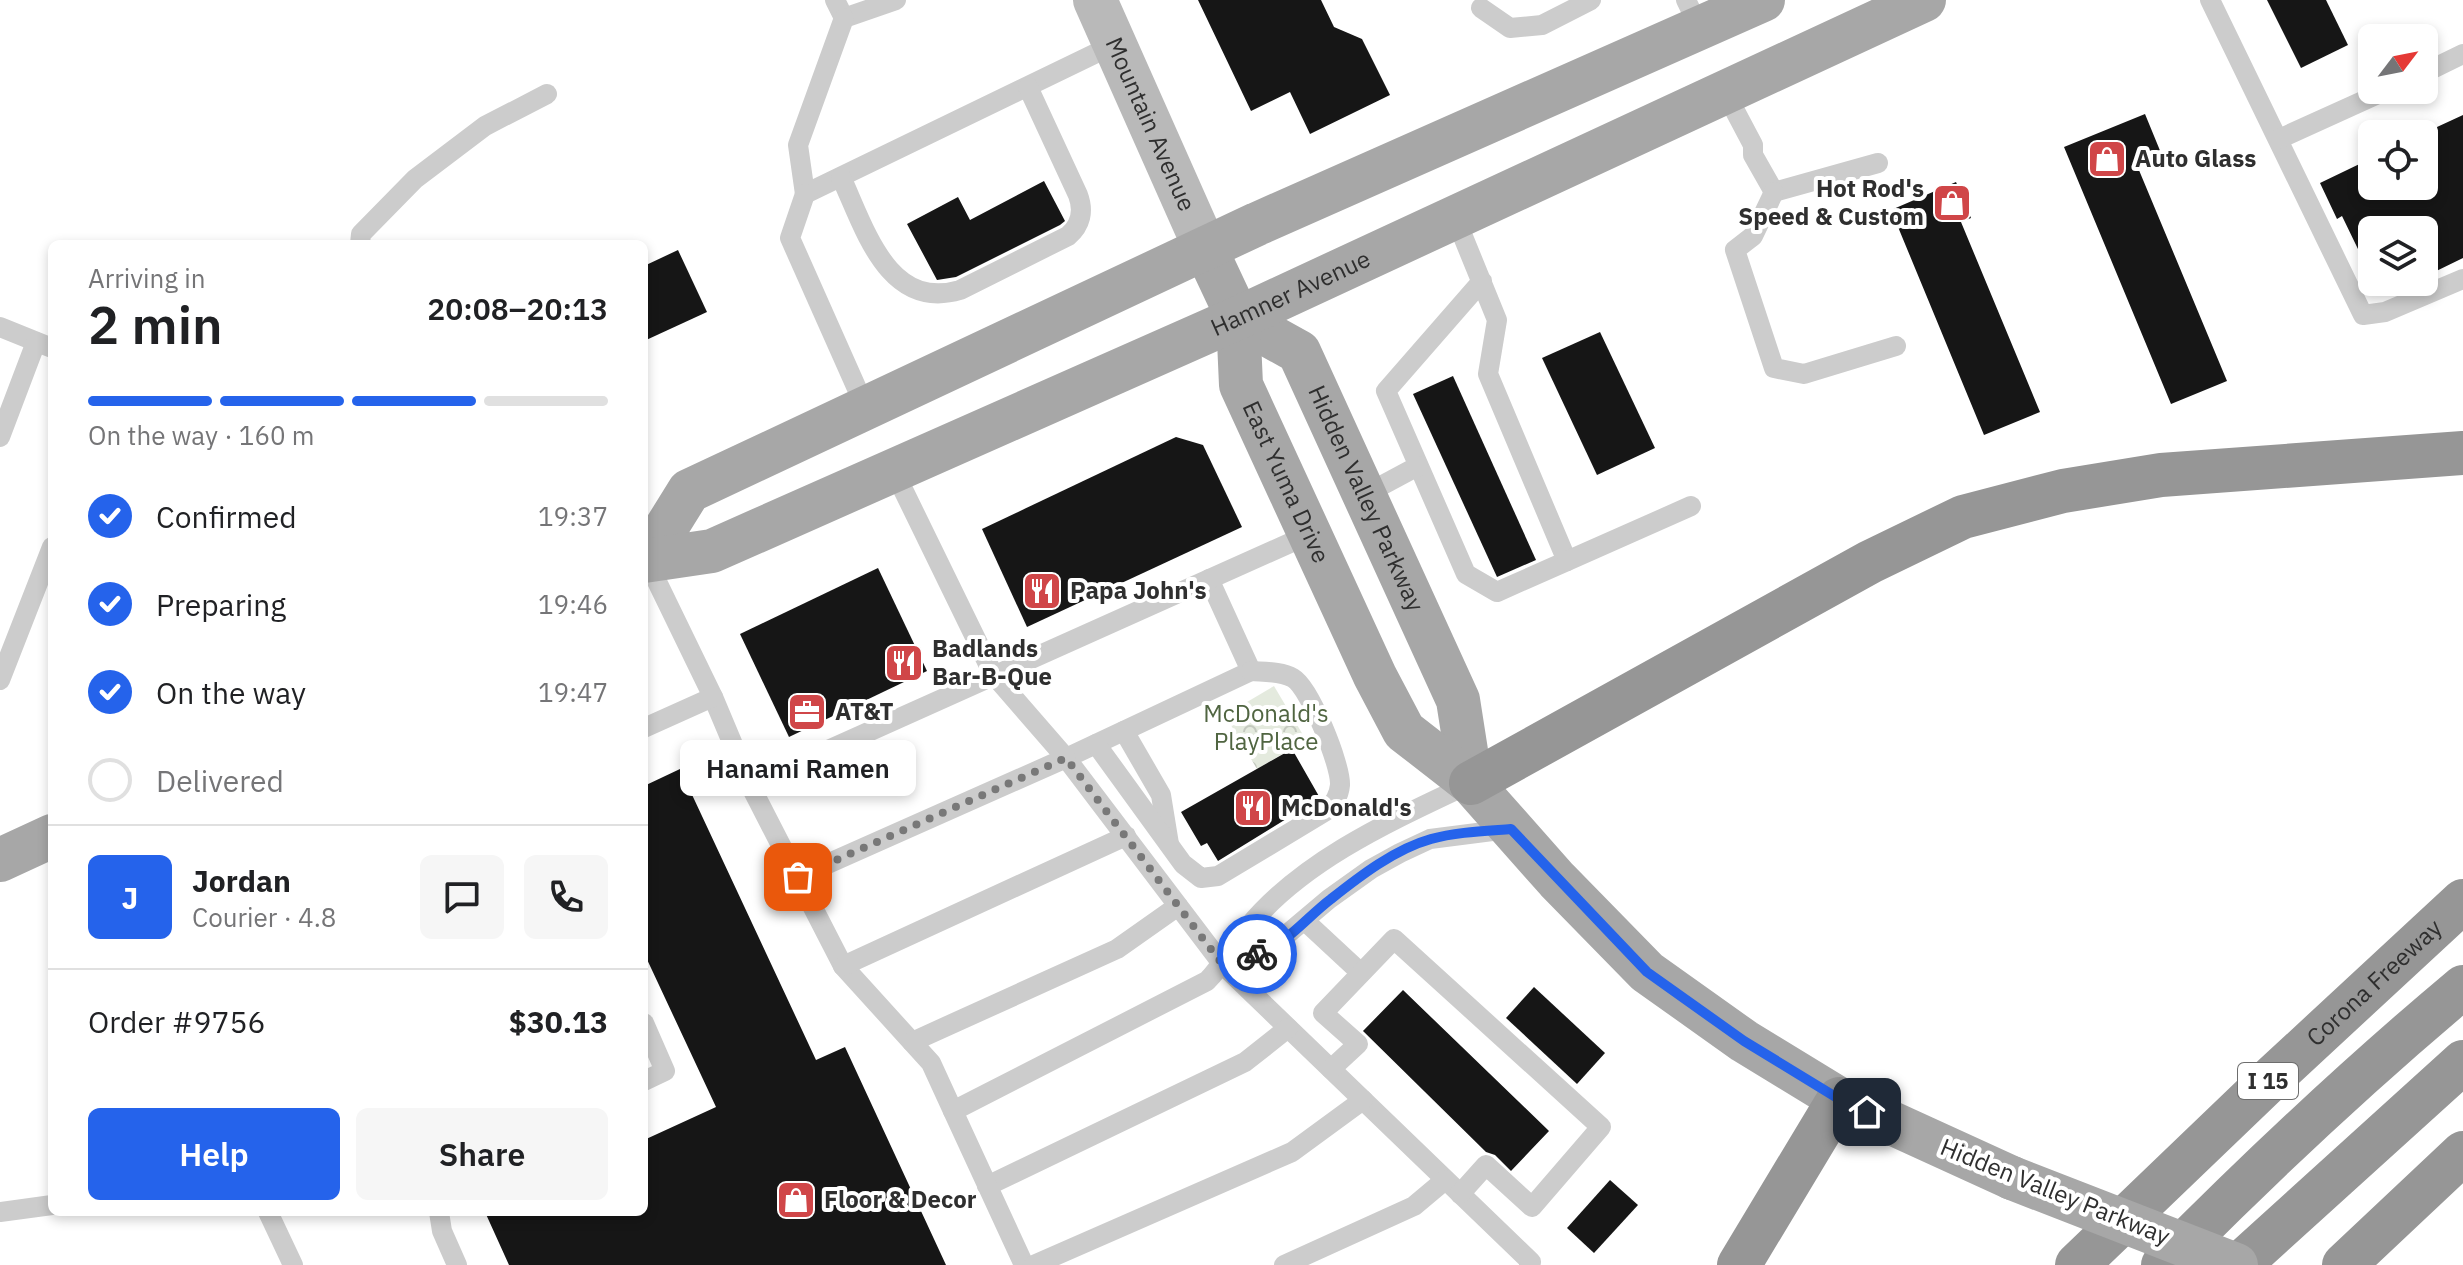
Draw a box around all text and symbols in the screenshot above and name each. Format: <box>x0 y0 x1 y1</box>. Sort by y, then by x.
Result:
north arrow <box>2358 24 2438 104</box>
map controls <box>2358 24 2438 296</box>
street label: Mountain Avenue <box>1099 32 1204 216</box>
button: locate <box>2358 120 2438 200</box>
shop icon: Auto Glass <box>2086 138 2128 180</box>
place label: Auto Glass <box>2135 142 2256 174</box>
place label: Hot Rod's Speed & Custom <box>1738 172 1924 232</box>
shop icon: Hot Rod's Speed & Custom <box>1931 182 1973 224</box>
button: layers <box>2358 216 2438 296</box>
street label: Hamner Avenue <box>1205 242 1375 343</box>
text: Arriving in <box>88 261 205 295</box>
text: 20:08–20:13 <box>427 289 608 328</box>
text: 2 min <box>88 291 223 358</box>
street label: Hidden Valley Parkway <box>1301 380 1432 616</box>
street label: East Yuma Drive <box>1236 396 1338 568</box>
text: On the way · 160 m <box>88 418 314 452</box>
icon: check <box>88 494 132 538</box>
text: Confirmed <box>156 497 297 536</box>
text: 19:37 <box>538 499 608 533</box>
restaurant icon: Papa John's <box>1021 570 1063 612</box>
place label: Papa John's <box>1070 574 1207 606</box>
icon: check <box>88 582 132 626</box>
text: Preparing <box>156 585 286 624</box>
text: 19:46 <box>538 587 608 621</box>
place label: Badlands Bar-B-Que <box>932 632 1052 692</box>
restaurant icon: Badlands Bar-B-Que <box>883 642 925 684</box>
icon: check <box>88 670 132 714</box>
text: On the way <box>156 673 306 712</box>
text: 19:47 <box>538 675 608 709</box>
office icon: AT&T <box>786 691 828 733</box>
place label: AT&T <box>835 695 894 727</box>
park label: McDonald's PlayPlace <box>1203 697 1329 757</box>
callout: Hanami Ramen <box>680 741 916 797</box>
text: Hanami Ramen <box>706 751 890 785</box>
text: Delivered <box>156 761 284 800</box>
restaurant icon: McDonald's <box>1232 787 1274 829</box>
place label: McDonald's <box>1281 791 1412 823</box>
pin <box>764 843 832 911</box>
button: chat <box>420 855 504 939</box>
button: phone <box>524 855 608 939</box>
icon: bag <box>776 855 820 899</box>
text: Jordan <box>192 861 291 900</box>
text: J <box>122 878 138 917</box>
text: Courier · 4.8 <box>192 900 336 934</box>
street label: Corona Freeway <box>2299 912 2448 1053</box>
courier <box>1217 914 1297 994</box>
icon: bike <box>1235 932 1279 976</box>
text: Order #9756 <box>88 1002 265 1041</box>
text: $30.13 <box>509 1002 608 1041</box>
road number: I 15 <box>2238 1063 2298 1099</box>
pin <box>1833 1078 1901 1146</box>
icon: home <box>1845 1090 1889 1134</box>
button: Help <box>88 1108 340 1200</box>
button: Share <box>356 1108 608 1200</box>
street label: Hidden Valley Parkway <box>1936 1130 2175 1252</box>
shop icon: Floor & Decor <box>775 1179 817 1221</box>
place label: Floor & Decor <box>824 1183 977 1215</box>

